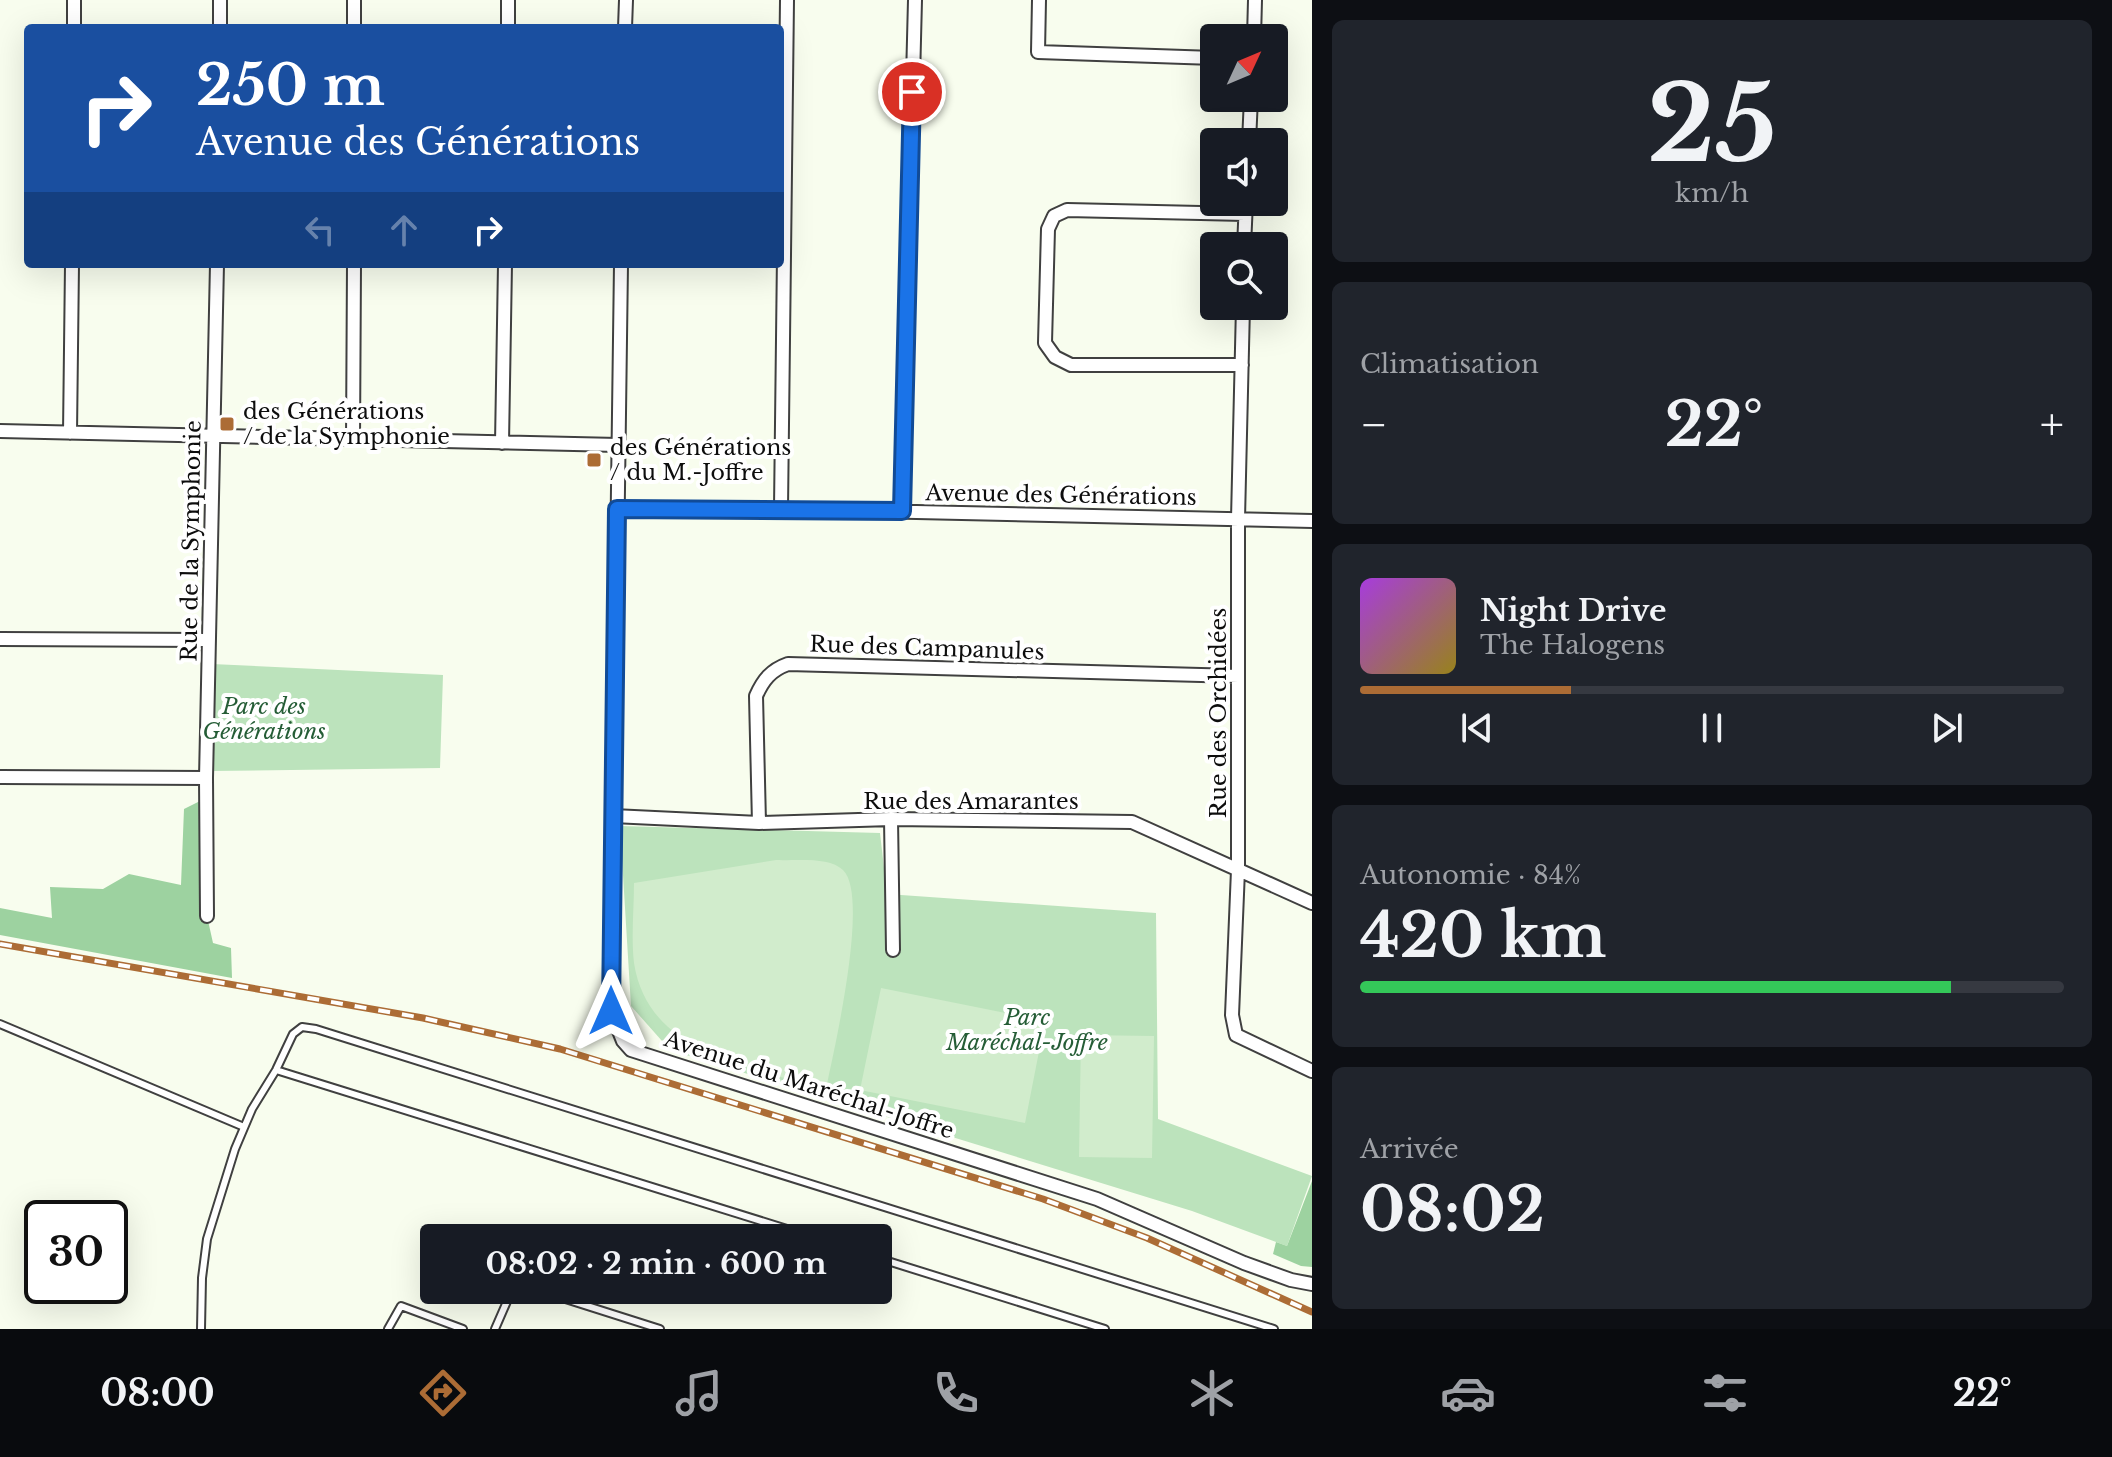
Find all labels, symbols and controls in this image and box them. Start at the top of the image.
north arrow [1200,24,1288,112]
map controls [1200,24,1288,320]
text: 250 m [196,51,385,120]
icon: right [64,56,168,160]
pin [878,58,946,126]
text: 25 [1647,60,1777,189]
icon: arrive [890,70,934,114]
text: Avenue des Générations [196,120,640,165]
button: sound [1200,128,1288,216]
text: km/h [1675,177,1749,209]
icon: left [298,208,342,252]
icon: ahead [382,208,426,252]
icon: right [466,208,510,252]
button: search [1200,232,1288,320]
text: Climatisation [1360,348,1539,380]
text: 22° [1665,388,1763,462]
text: − [1360,397,1388,452]
text: + [2040,397,2064,452]
place label: des Générations / de la Symphonie [243,398,450,450]
marker: des Générations / de la Symphonie [218,415,236,433]
street label: Rue de la Symphonie [175,420,207,662]
place label: des Générations / du M.-Joffre [610,434,791,486]
marker: des Générations / du M.-Joffre [585,451,603,469]
street label: Avenue des Générations [924,479,1197,511]
text: Night Drive [1480,592,1666,629]
street label: Rue des Orchidées [1205,608,1232,818]
text: The Halogens [1480,629,1665,661]
street label: Rue des Campanules [809,630,1045,666]
park label: Parc des Générations [202,693,326,745]
icon: previous [1455,706,1499,750]
icon: pause [1690,706,1734,750]
icon: next [1925,706,1969,750]
street label: Rue des Amarantes [863,788,1079,815]
text: Autonomie · 84% [1360,859,1581,891]
text: 420 km [1360,899,1606,973]
position arrow [569,969,653,1053]
park label: Parc Maréchal-Joffre [945,1004,1108,1056]
street label: Avenue du Maréchal-Joffre [660,1025,957,1145]
text: Arrivée [1360,1133,1459,1165]
text: 08:02 [1360,1173,1545,1247]
speed limit sign: 30 [24,1200,128,1304]
text: 08:02 · 2 min · 600 m [485,1245,827,1282]
icon: directions [415,1365,471,1421]
icon: music [671,1365,727,1421]
icon: phone [928,1365,984,1421]
icon: climate [1184,1365,1240,1421]
icon: car [1440,1365,1496,1421]
icon: filters [1697,1365,1753,1421]
text: 08:00 [100,1371,215,1416]
text: 22° [1953,1371,2012,1416]

